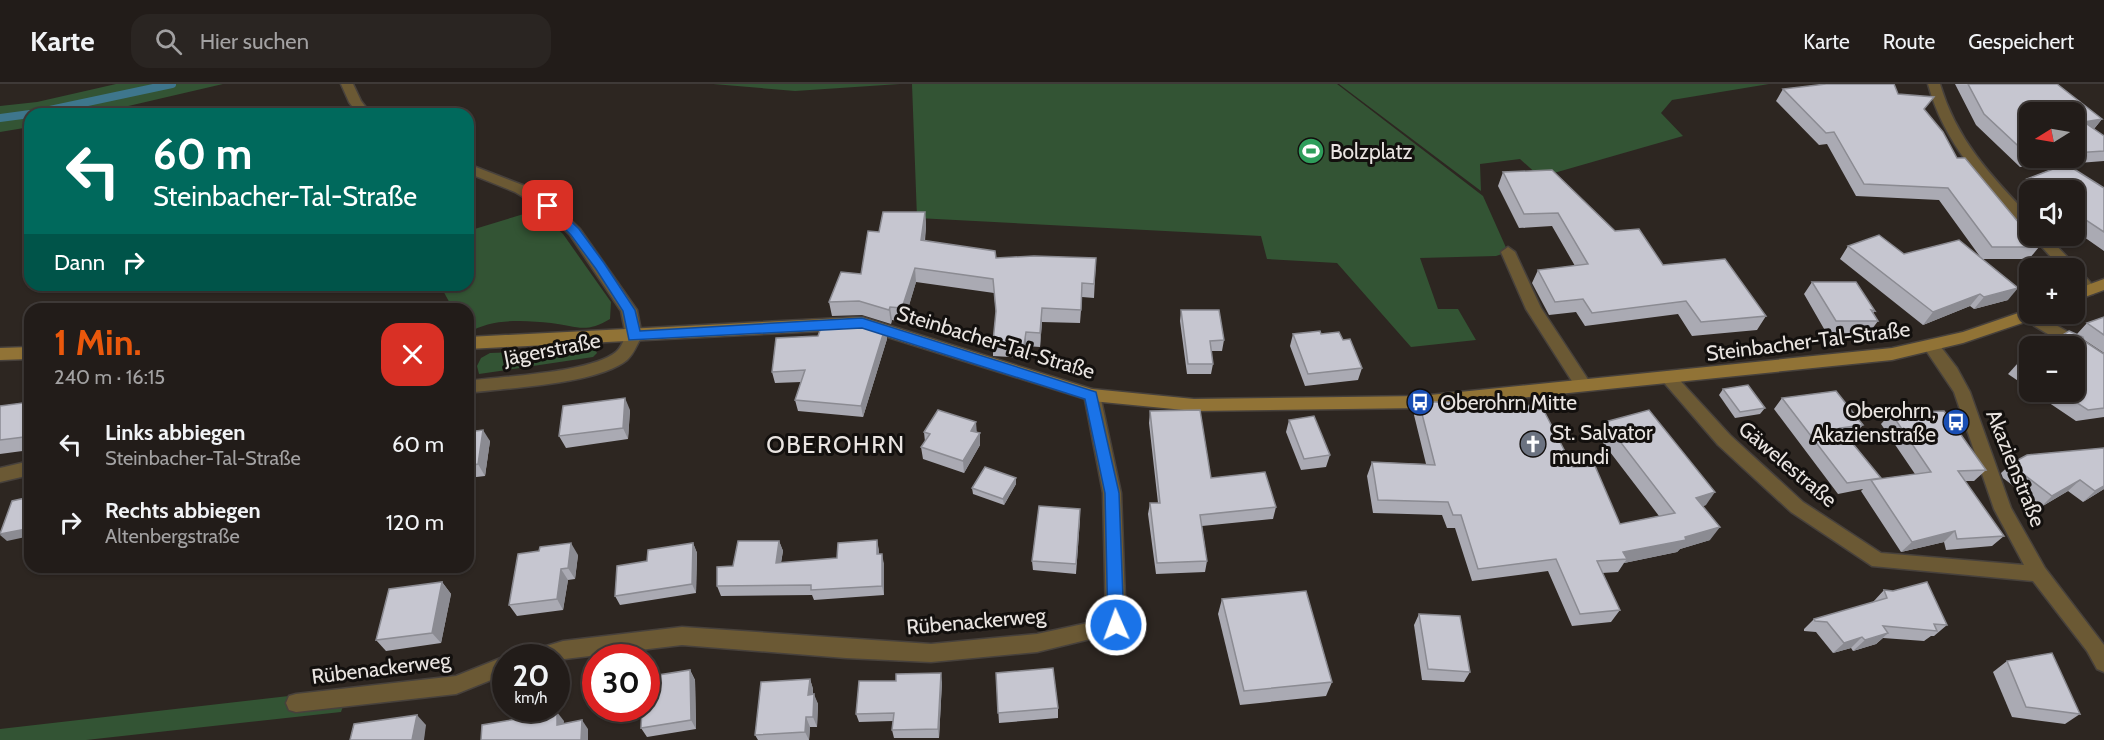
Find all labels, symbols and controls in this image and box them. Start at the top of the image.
search box [131,14,551,68]
text: Karte [30,24,95,58]
icon: search [152,25,185,58]
text: Hier suchen [200,28,309,55]
text: Karte [1803,29,1850,54]
text: Route [1883,29,1935,54]
text: Gespeichert [1968,29,2074,54]
north arrow [2019,102,2085,168]
map controls [2019,102,2085,402]
text: 60 m [153,128,252,180]
icon: left [54,132,132,210]
sports icon: Bolzplatz [1296,136,1326,166]
place label: Bolzplatz [1330,139,1413,164]
text: Steinbacher-Tal-Straße [153,180,417,213]
pin [522,180,573,231]
button: sound [2019,180,2085,246]
icon: arrive [531,189,564,222]
icon: right [117,246,150,279]
text: Dann [54,249,105,276]
button: + [2019,258,2085,324]
street label: Steinbacher-Tal-Straße [894,300,1098,384]
street label: Steinbacher-Tal-Straße [1705,316,1912,366]
text: 1 Min. [54,320,142,364]
button: close [381,323,444,386]
street label: Jägerstraße [500,327,603,371]
button: − [2019,336,2085,402]
text: 240 m · 16:15 [54,365,165,389]
bus stop icon: Oberohrn Mitte [1405,387,1435,417]
place label: Oberohrn Mitte [1440,390,1577,415]
place label: Oberohrn, Akazienstraße [1812,398,1936,447]
street label: Akazienstraße [1981,406,2051,531]
bus stop icon: Oberohrn, Akazienstraße [1941,407,1971,437]
street label: Gäwelestraße [1734,416,1842,512]
text: Links abbiegen [105,419,245,446]
place label: St. Salvator mundi [1552,420,1653,469]
icon: left [54,428,87,461]
church icon: St. Salvator mundi [1518,429,1548,459]
district label: OBEROHRN [766,430,906,459]
text: 60 m [392,431,444,458]
text: Steinbacher-Tal-Straße [105,446,301,470]
text: Rechts abbiegen [105,497,261,524]
icon: right [54,506,87,539]
text: 120 m [386,509,444,536]
text: Altenbergstraße [105,524,240,548]
position arrow [1084,593,1148,657]
street label: Rübenackerweg [905,602,1047,640]
speed limit sign: 30 [582,644,660,722]
street label: Rübenackerweg [310,647,452,689]
text: 20 [512,657,550,694]
text: km/h [515,689,547,707]

